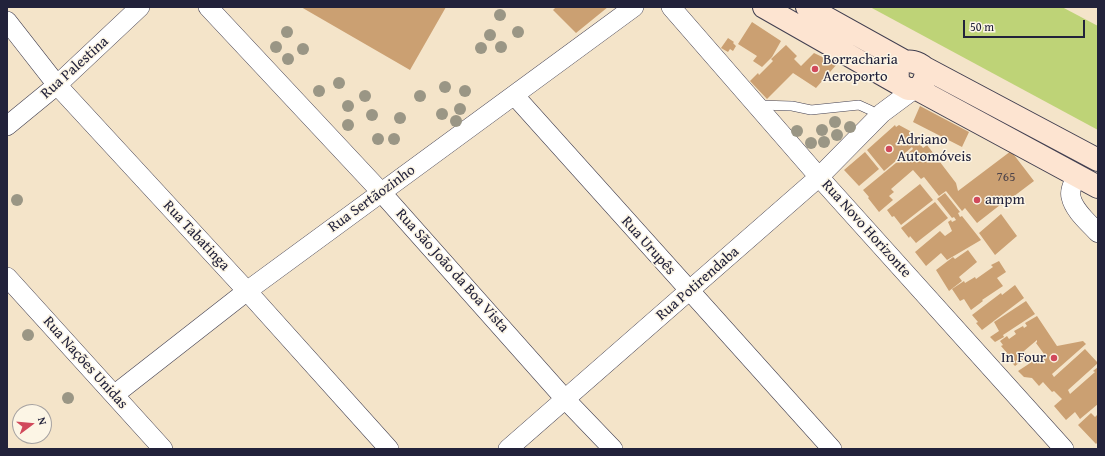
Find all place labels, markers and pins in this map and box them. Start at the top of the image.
place label: Borracharia Aeroporto [823,51,898,86]
marker: Borracharia Aeroporto [810,64,820,74]
place label: Adriano Automóveis [897,131,971,166]
marker: Adriano Automóveis [884,144,894,154]
place label: ampm [985,191,1025,209]
marker: ampm [972,195,982,205]
place label: In Four [1001,349,1046,367]
marker: In Four [1049,353,1059,363]

